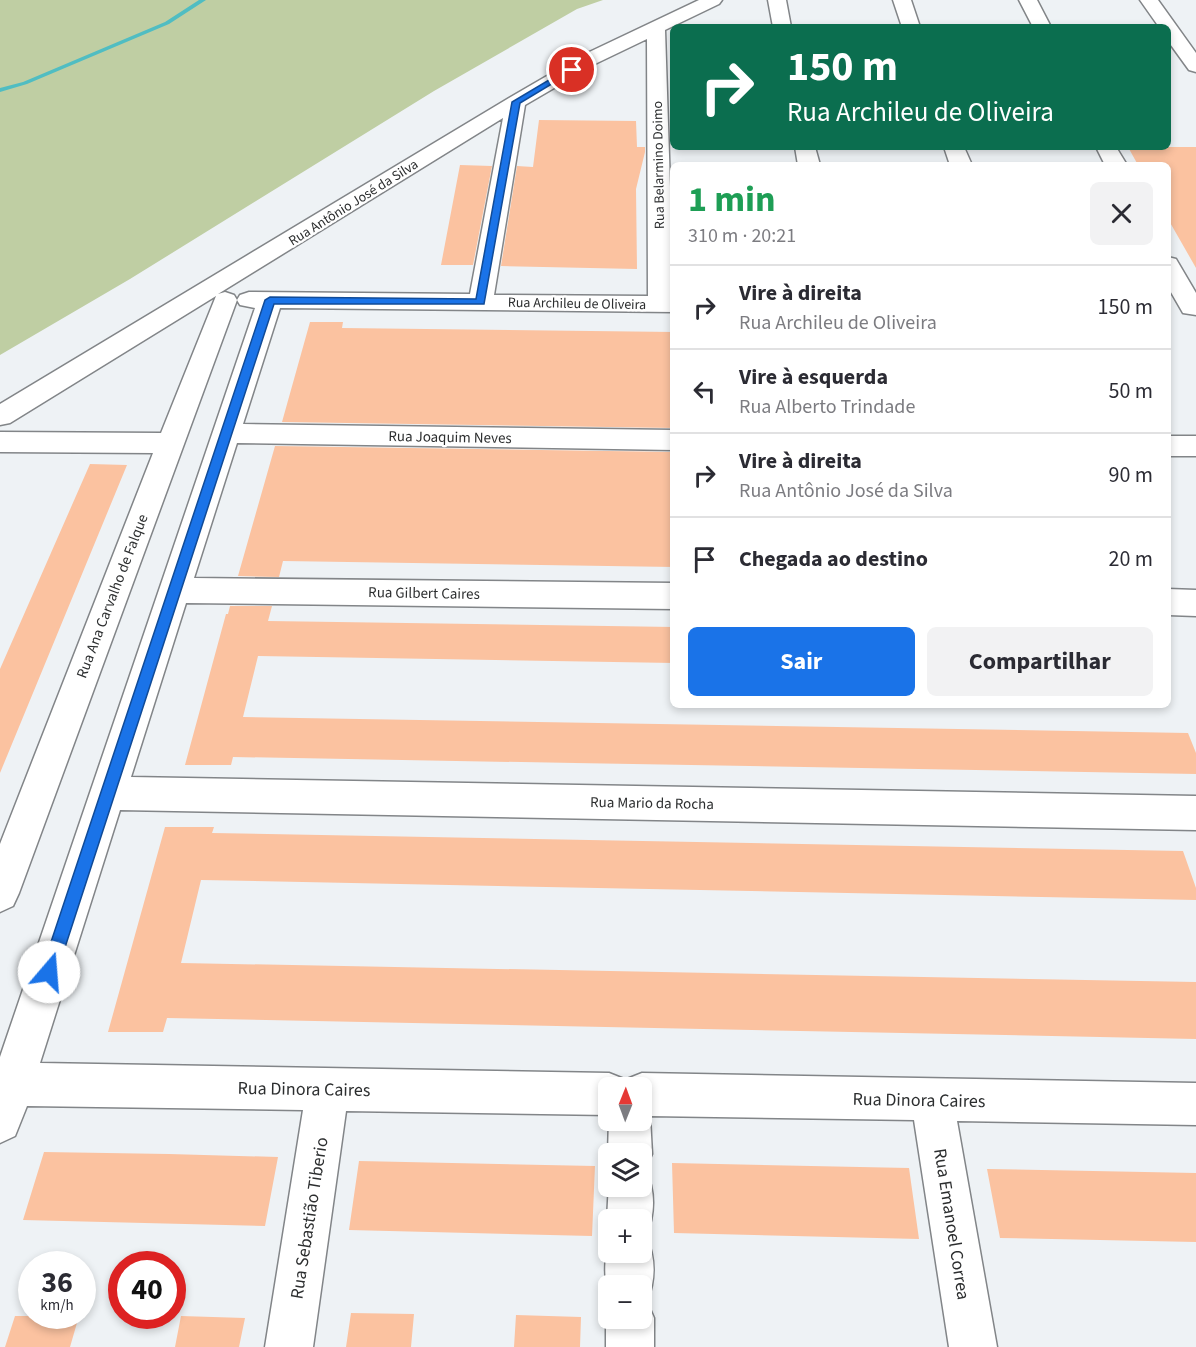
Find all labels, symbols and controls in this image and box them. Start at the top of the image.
text: 150 m [787,37,898,97]
pin [546,44,597,95]
icon: right [688,48,766,126]
icon: arrive [555,53,588,86]
text: Rua Archileu de Oliveira [787,93,1054,132]
street label: Rua Belarmino Doimo [648,101,670,229]
street label: Rua Antônio José da Silva [285,155,422,251]
text: 1 min [688,174,776,225]
button: close [1090,182,1153,245]
text: 310 m · 20:21 [688,222,796,250]
text: Vire à direita [739,277,862,309]
icon: right [688,291,721,324]
text: 150 m [1098,291,1153,323]
street label: Rua Archileu de Oliveira [508,293,646,315]
text: Rua Archileu de Oliveira [739,309,937,337]
text: Vire à esquerda [739,361,888,393]
icon: left [688,375,721,408]
text: 50 m [1108,375,1153,407]
text: Rua Alberto Trindade [739,393,915,421]
street label: Rua Joaquim Neves [388,426,512,449]
text: Vire à direita [739,445,862,477]
icon: right [688,459,721,492]
text: 90 m [1108,459,1153,491]
text: Rua Antônio José da Silva [739,477,953,505]
street label: Rua Ana Carvalho de Falque [71,511,153,681]
icon: arrive [688,543,721,576]
text: Chegada ao destino [739,543,928,575]
text: 20 m [1108,543,1153,575]
street label: Rua Gilbert Caires [368,582,480,605]
button: Sair [688,627,915,696]
button: Compartilhar [927,627,1153,696]
street label: Rua Mario da Rocha [590,792,714,815]
position arrow [17,940,81,1004]
street label: Rua Dinora Caires [237,1076,371,1103]
north arrow [598,1077,652,1131]
map controls [598,1077,652,1329]
street label: Rua Dinora Caires [852,1087,986,1114]
street label: Rua Sebastião Tiberio [284,1135,335,1301]
button: layers [598,1143,652,1197]
street label: Rua Emanoel Correa [927,1147,976,1302]
button: + [598,1209,652,1263]
speed limit sign: 40 [108,1251,186,1329]
text: 36 [41,1261,73,1304]
button: − [598,1275,652,1329]
text: km/h [40,1295,74,1316]

